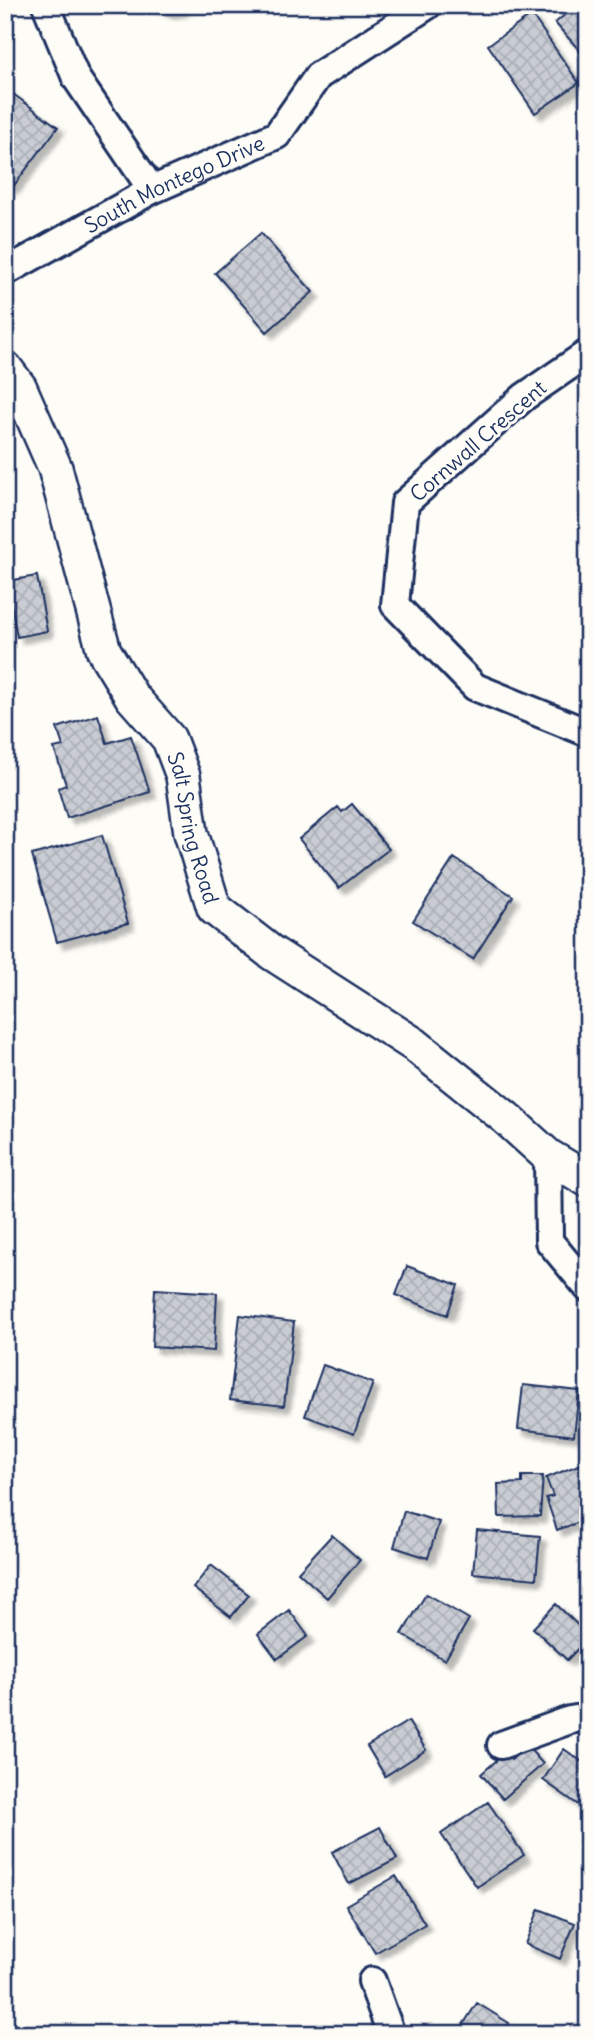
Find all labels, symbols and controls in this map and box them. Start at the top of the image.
street label: South Montego Drive [79,129,268,239]
street label: Cornwall Crescent [404,374,552,508]
street label: Salt Spring Road [162,748,225,907]

